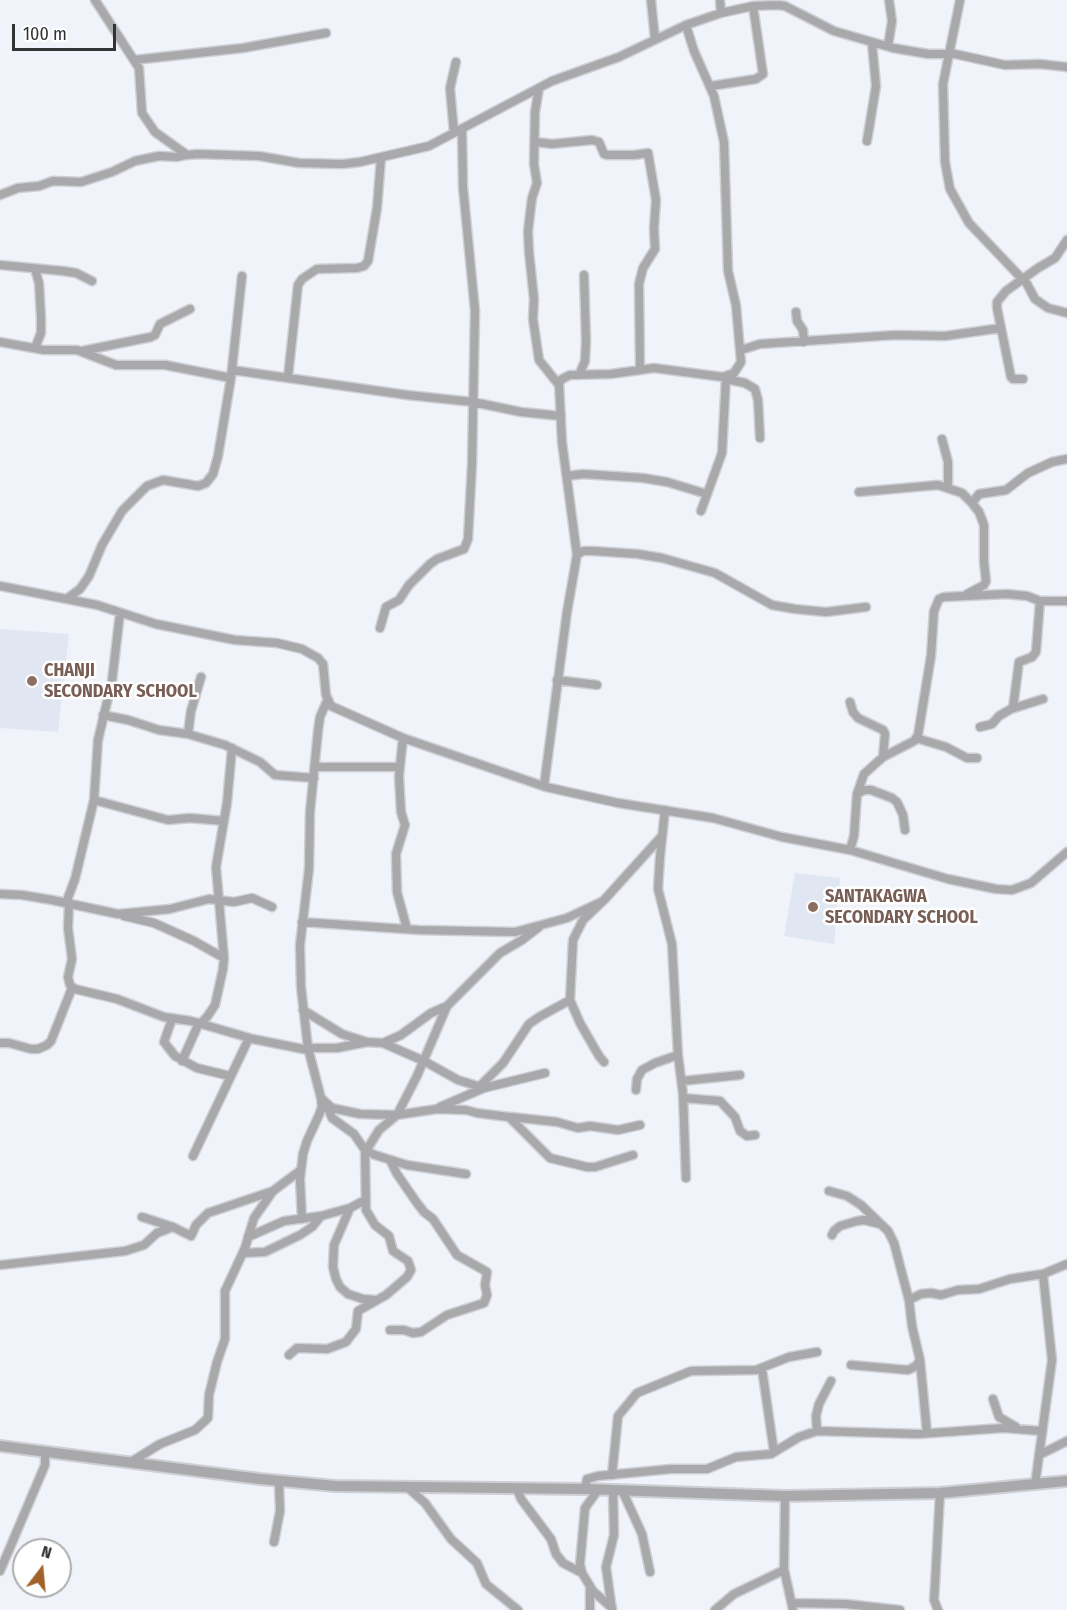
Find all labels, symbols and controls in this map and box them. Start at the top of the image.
scale bar [15,12,118,50]
text: 100 m [23,23,67,45]
place label: CHANJI SECONDARY SCHOOL [44,660,197,702]
marker: CHANJI SECONDARY SCHOOL [25,674,39,688]
place label: SANTAKAGWA SECONDARY SCHOOL [825,886,978,928]
marker: SANTAKAGWA SECONDARY SCHOOL [806,900,820,914]
north arrow [12,1538,72,1598]
text: N [39,1542,54,1563]

